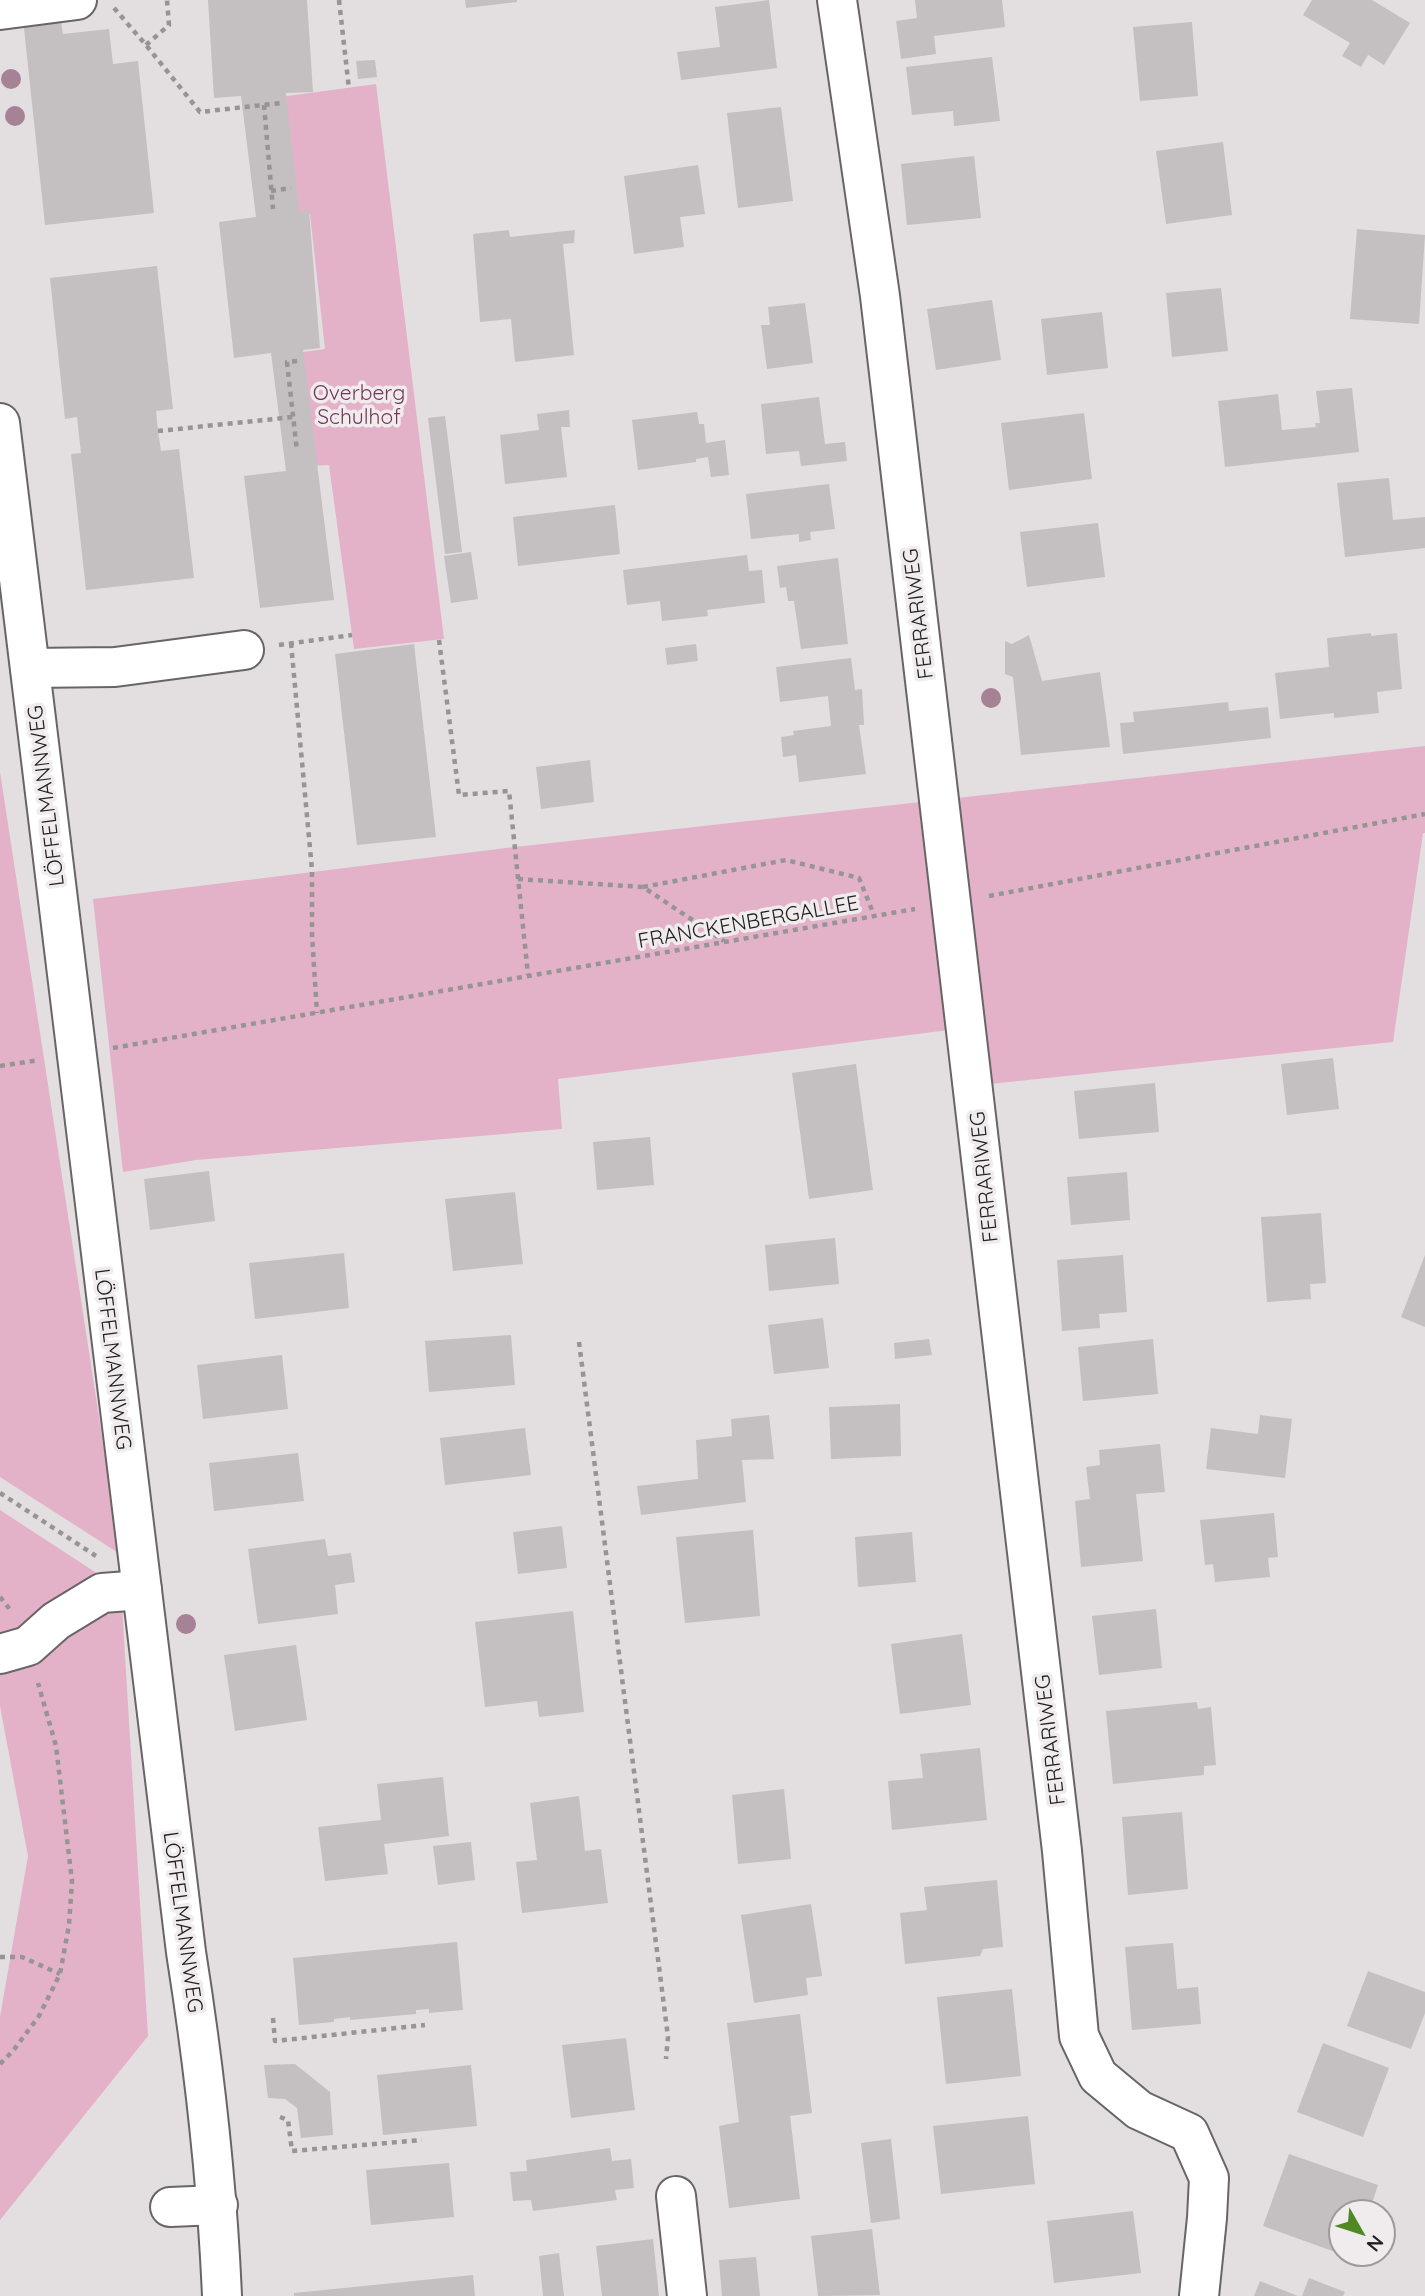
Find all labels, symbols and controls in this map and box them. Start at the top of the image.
park label: Overberg Schulhof [313,379,405,429]
street label: FERRARIWEG [896,547,938,681]
street label: LÖFFELMANNWEG [21,704,69,888]
street label: FRANCKENBERGALLEE [636,889,860,953]
street label: FERRARIWEG [963,1110,1003,1244]
street label: LÖFFELMANNWEG [90,1267,138,1451]
street label: FERRARIWEG [1028,1673,1070,1807]
street label: LÖFFELMANNWEG [158,1830,210,2014]
north arrow [1327,2198,1397,2268]
text: N [1361,2231,1389,2257]

